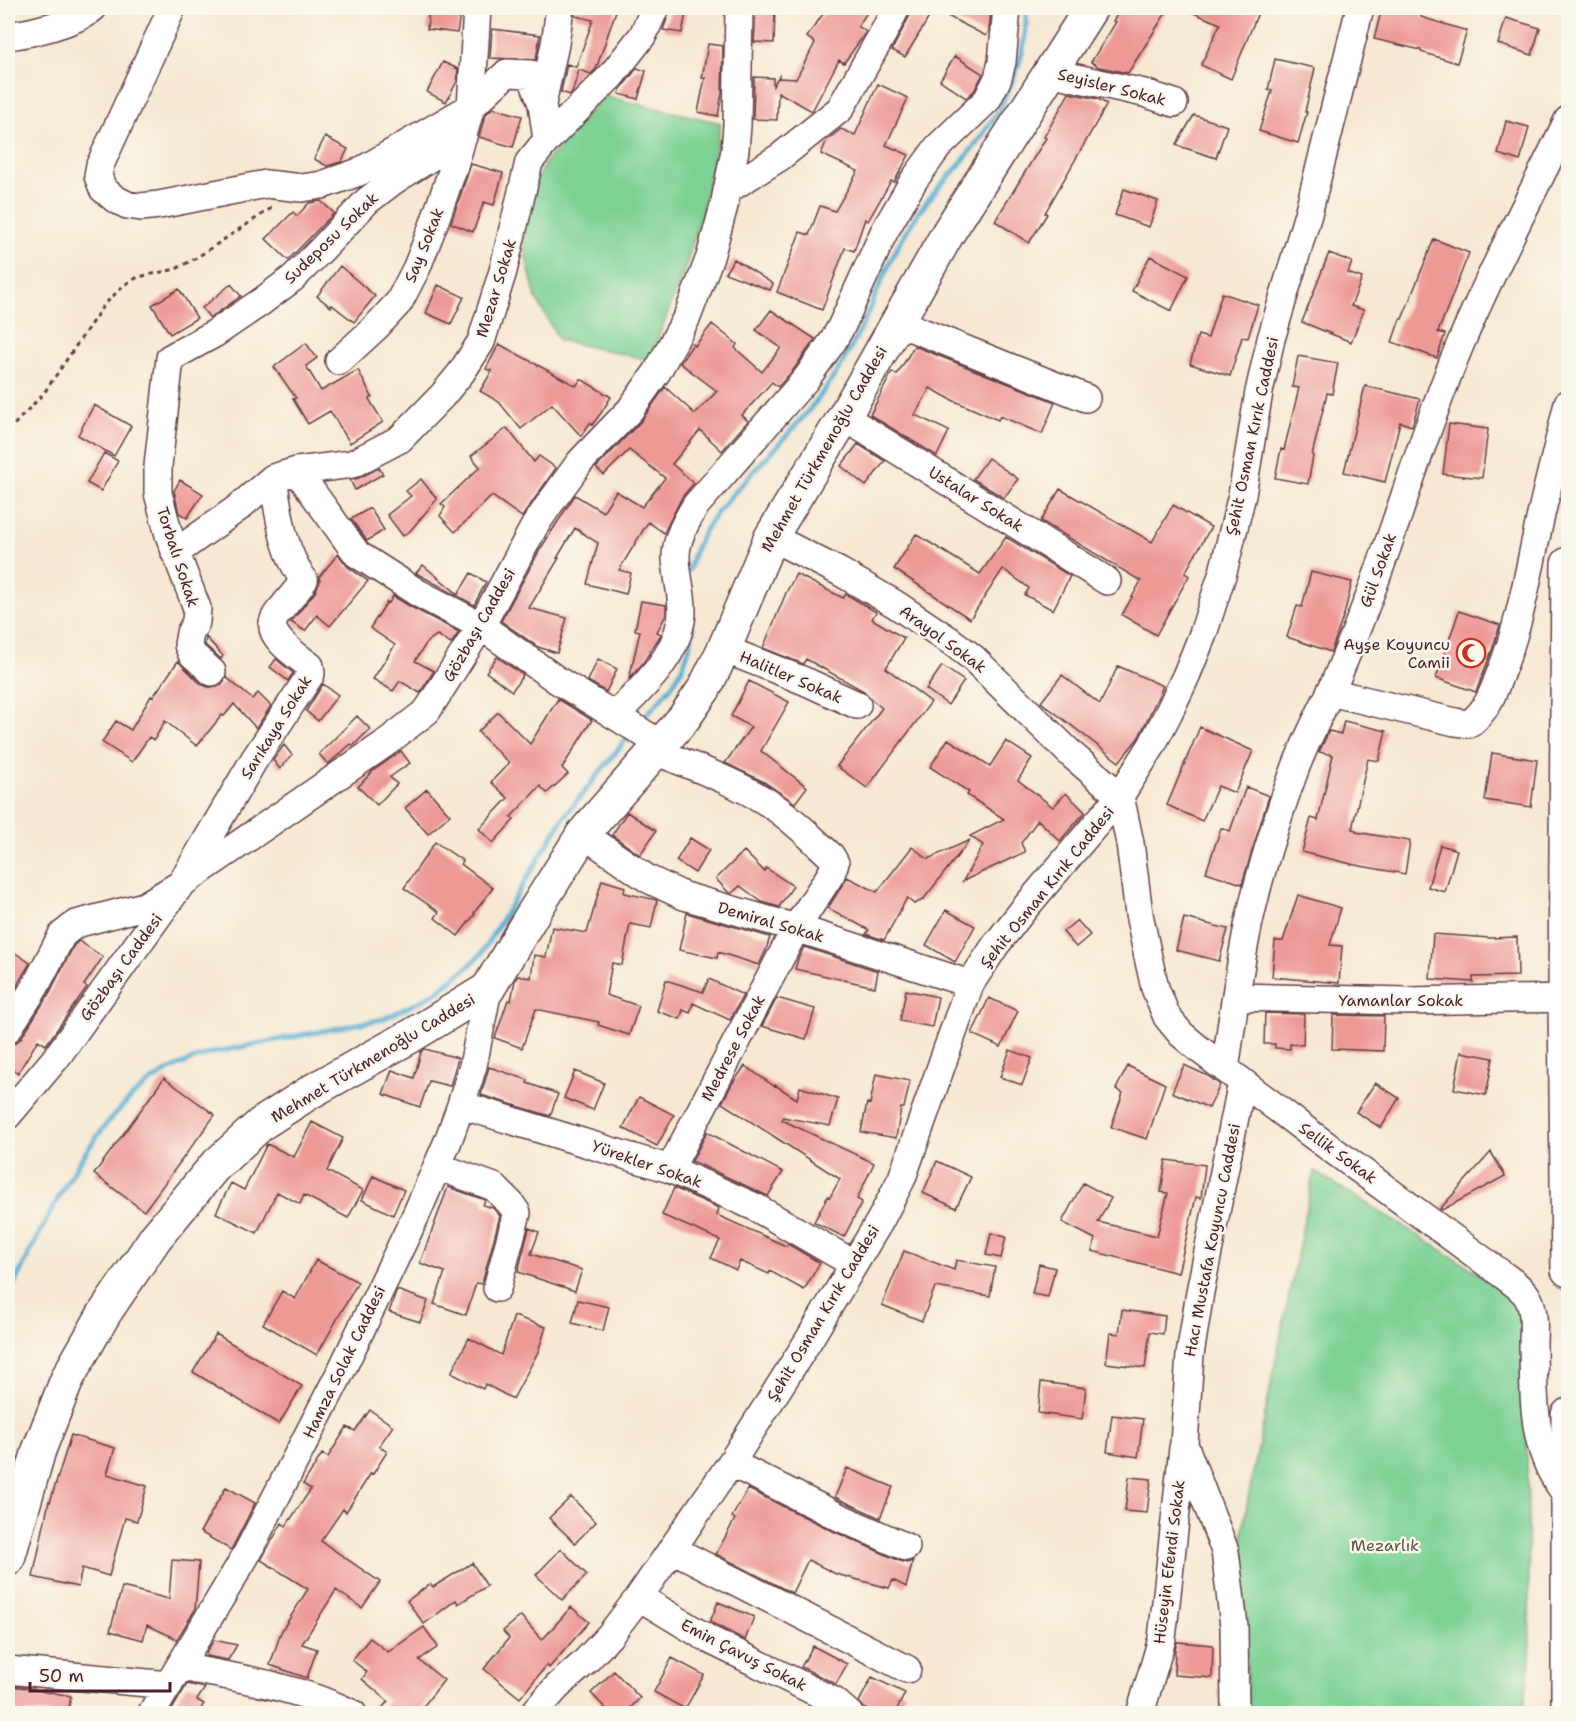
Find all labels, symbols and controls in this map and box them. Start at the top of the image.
street label: Seyisler Sokak [1056,63,1168,111]
street label: Sudeposu Sokak [279,188,383,288]
street label: Say Sokak [399,204,449,286]
street label: Mezar Sokak [471,236,521,340]
street label: Şehit Osman Kırık Caddesi [1221,335,1283,537]
street label: Mehmet Türkmenoğlu Caddesi [756,342,892,556]
street label: Ustalar Sokak [925,461,1027,537]
street label: Torbalı Sokak [152,504,204,610]
street label: Gül Sokak [1355,530,1401,610]
street label: Gözbaşı Caddesi [438,564,520,686]
street label: Arayol Sokak [895,600,991,678]
place label: Ayşe Koyuncu Camii [1343,634,1450,673]
mosque icon: Ayşe Koyuncu Camii [1455,637,1487,669]
street label: Halitler Sokak [736,646,846,708]
street label: Sarıkaya Sokak [236,671,316,783]
street label: Şehit Osman Kırık Caddesi [975,802,1119,972]
street label: Demiral Sokak [715,897,827,947]
street label: Gözbaşı Caddesi [75,909,167,1025]
street label: Mehmet Türkmenoğlu Caddesi [267,989,479,1127]
street label: Yamanlar Sokak [1339,990,1463,1011]
street label: Medrese Sokak [696,991,770,1105]
street label: Sellik Sokak [1295,1117,1381,1189]
street label: Hacı Mustafa Koyuncu Caddesi [1179,1121,1245,1359]
street label: Yürekler Sokak [589,1135,705,1193]
street label: Şehit Osman Kırık Caddesi [762,1221,884,1405]
street label: Hamza Solak Caddesi [298,1282,390,1442]
street label: Hüseyin Efendi Sokak [1148,1479,1190,1645]
park label: Mezarlık [1351,1535,1419,1556]
street label: Emin Çavuş Sokak [677,1614,811,1696]
scale bar [30,1655,170,1693]
text: 50 m [39,1664,84,1688]

